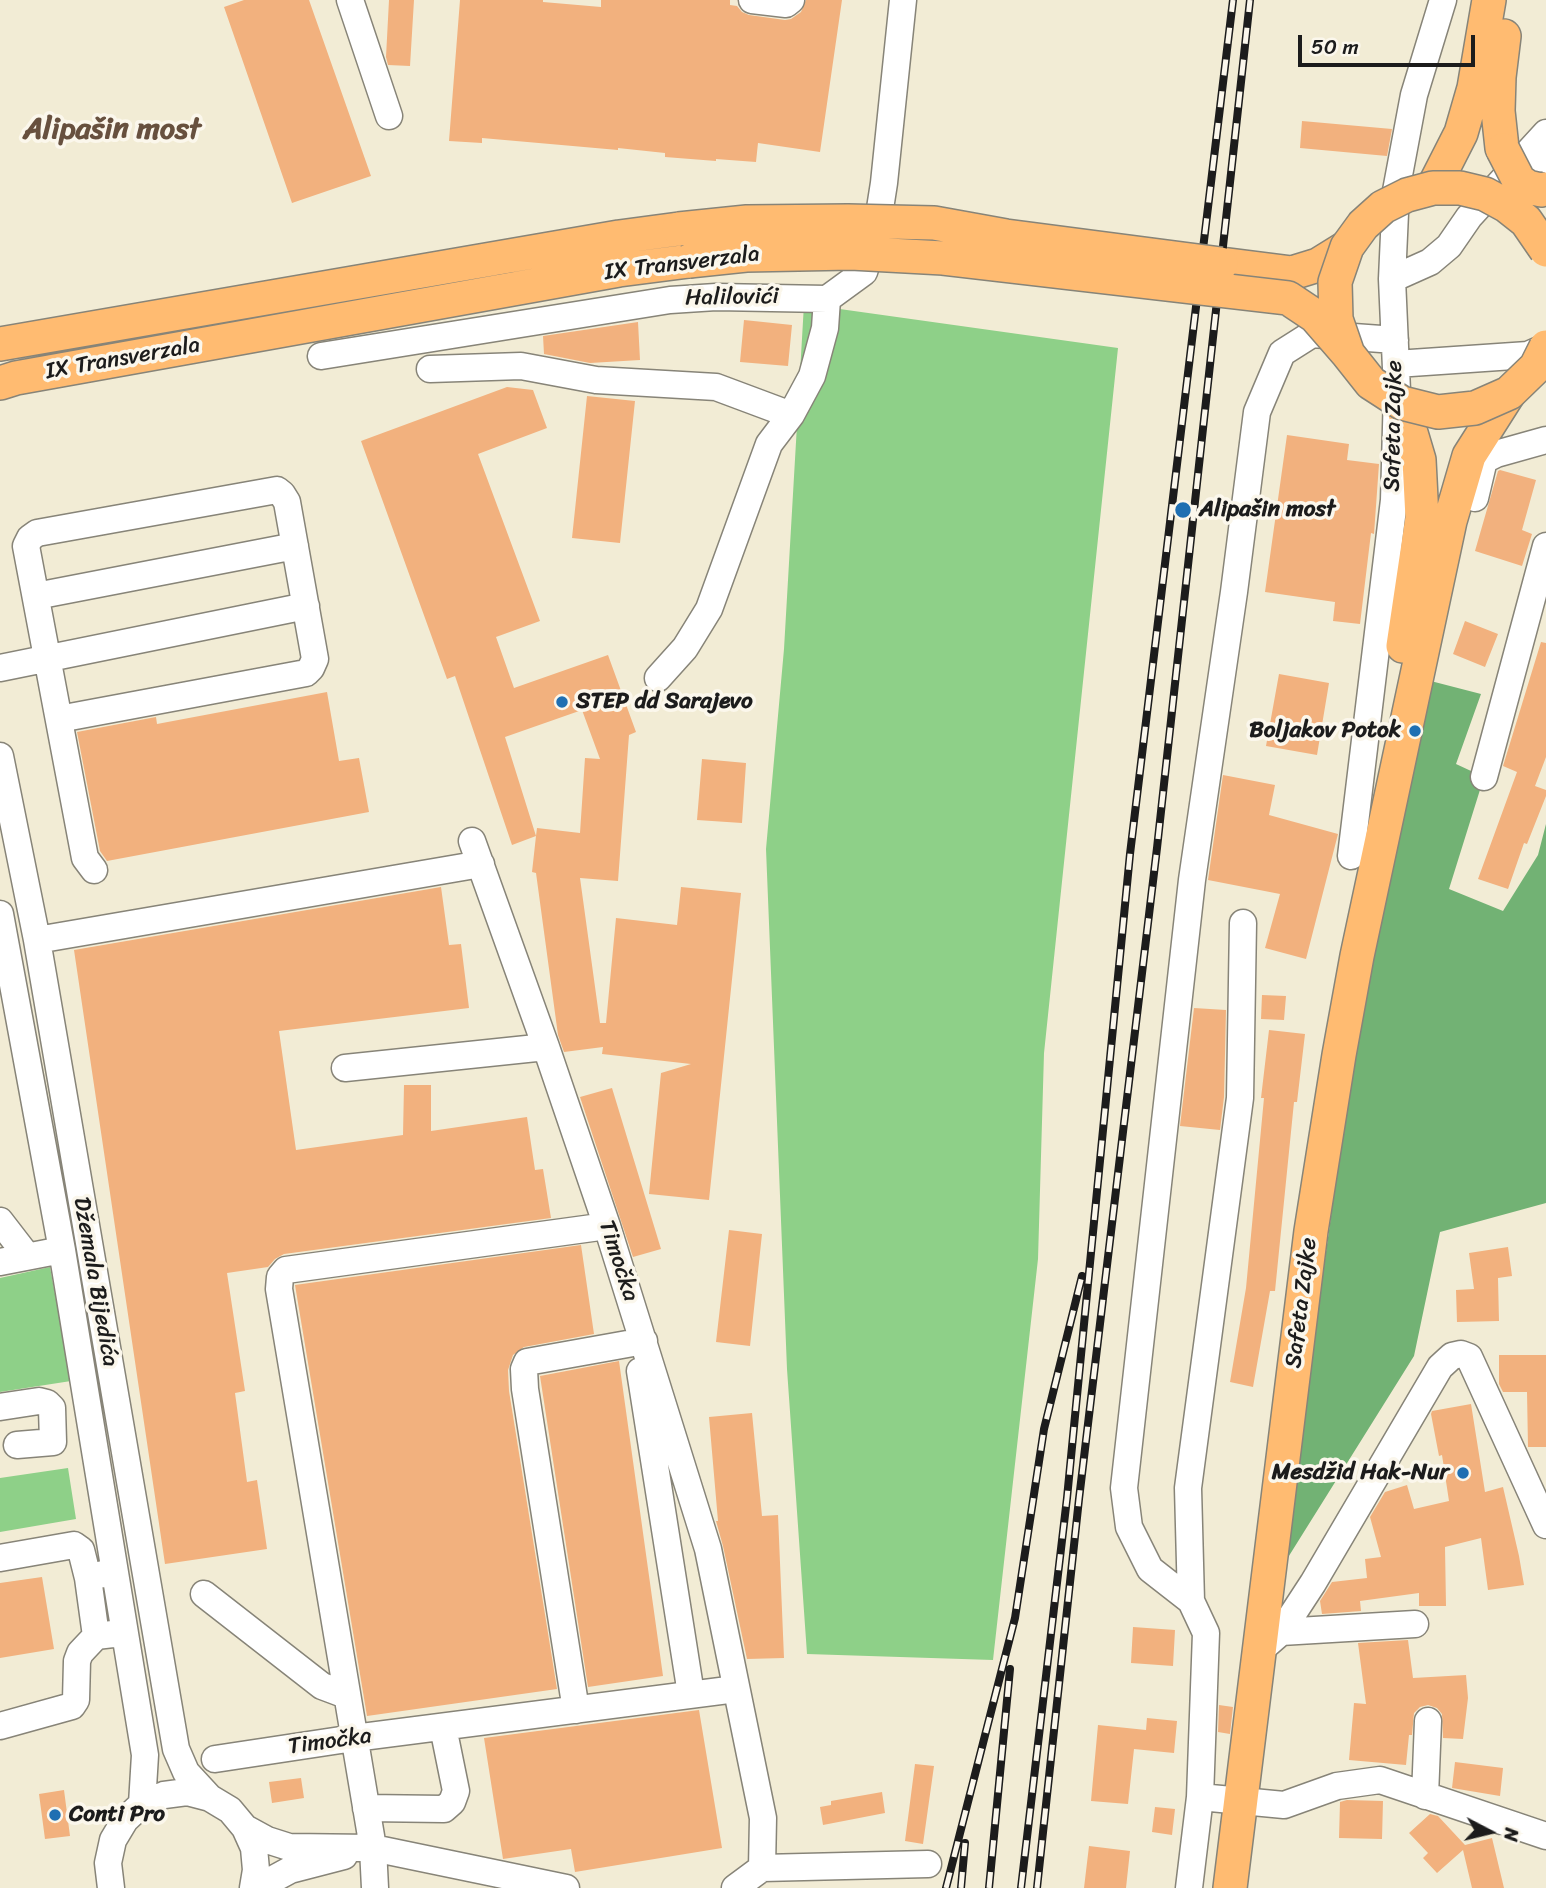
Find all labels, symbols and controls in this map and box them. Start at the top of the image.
scale bar [1301,21,1478,65]
text: 50 m [1311,28,1359,66]
district label: Alipašin most [23,112,201,148]
street label: IX Transverzala [603,241,761,287]
street label: Halilovići [685,283,779,313]
street label: IX Transverzala [44,332,202,386]
street label: Safeta Zajke [1379,360,1409,492]
place label: Alipašin most [1199,496,1335,524]
marker: Alipašin most [1173,500,1193,520]
place label: STEP dd Sarajevo [576,688,753,716]
marker: STEP dd Sarajevo [554,694,570,710]
place label: Boljakov Potok [1249,717,1401,745]
marker: Boljakov Potok [1407,723,1423,739]
street label: Džemala Bijedića [67,1195,123,1369]
street label: Timočka [592,1217,644,1305]
street label: Safeta Zajke [1280,1236,1324,1370]
place label: Mesdžid Hak-Nur [1272,1459,1449,1487]
marker: Mesdžid Hak-Nur [1455,1465,1471,1481]
street label: Timočka [287,1723,373,1761]
north arrow [1455,1797,1525,1867]
place label: Conti Pro [69,1801,165,1829]
marker: Conti Pro [47,1807,63,1823]
text: N [1494,1826,1529,1843]

